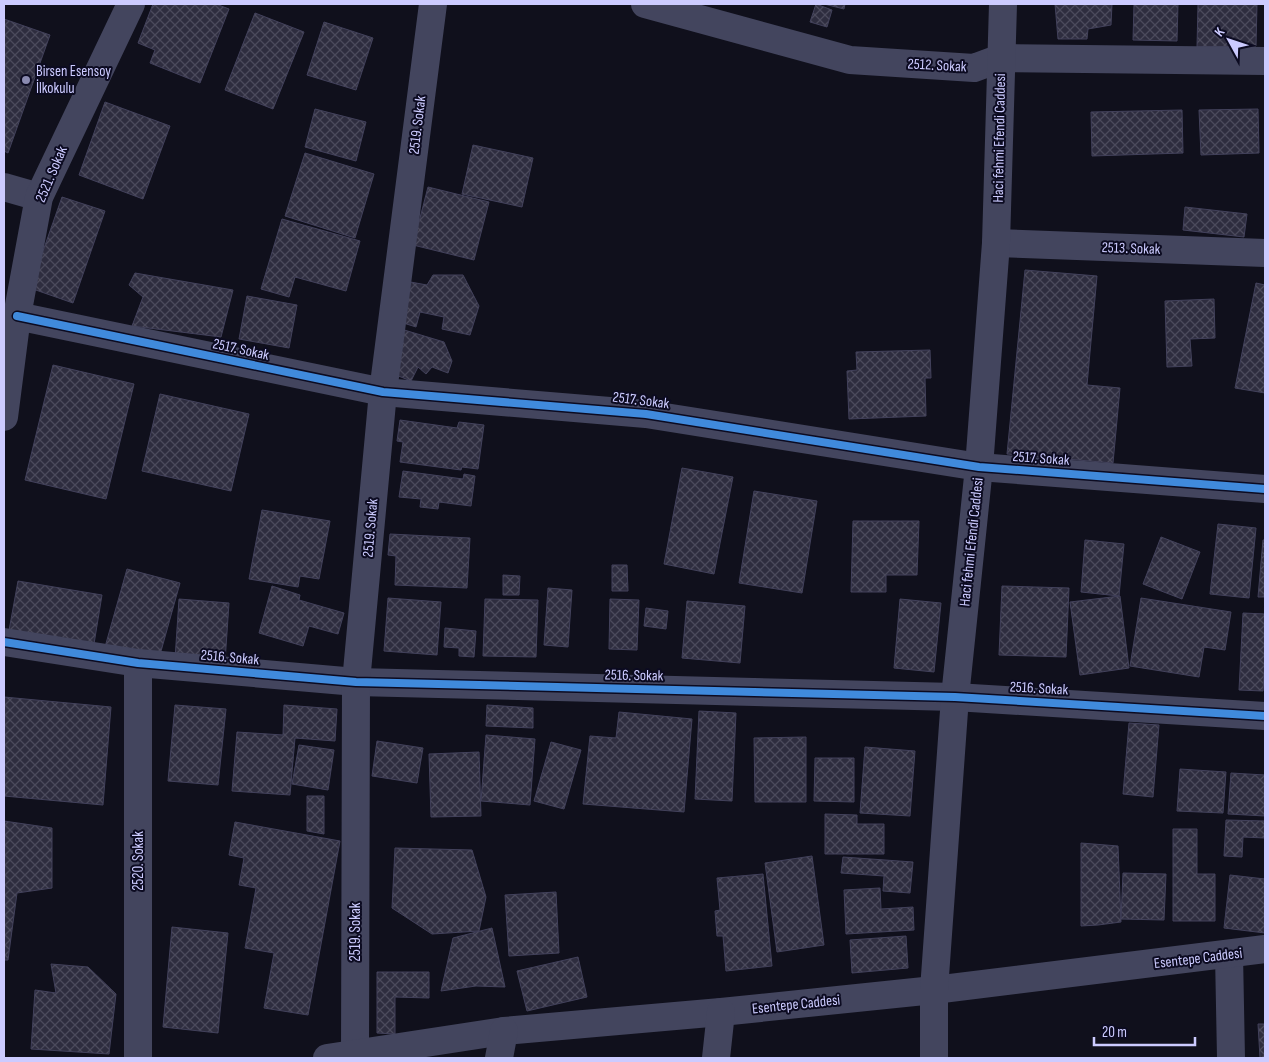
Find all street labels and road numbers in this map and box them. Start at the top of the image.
street label: 2512. Sokak [907,54,967,77]
street label: Haci fehmi Efendi Caddesi [989,73,1010,203]
street label: 2519. Sokak [404,94,431,155]
street label: 2521. Sokak [31,143,72,205]
street label: 2513. Sokak [1101,238,1161,259]
street label: 2517. Sokak [211,334,271,365]
street label: 2517. Sokak [611,388,671,413]
street label: 2517. Sokak [1012,447,1070,470]
street label: Haci fehmi Efendi Caddesi [955,477,988,607]
street label: 2519. Sokak [358,498,383,558]
street label: 2516. Sokak [200,645,260,670]
street label: 2516. Sokak [604,665,664,686]
street label: 2516. Sokak [1009,677,1069,700]
street label: 2520. Sokak [129,831,148,891]
street label: 2519. Sokak [346,902,365,961]
street label: Esentepe Caddesi [1153,944,1243,973]
street label: Esentepe Caddesi [751,990,841,1019]

